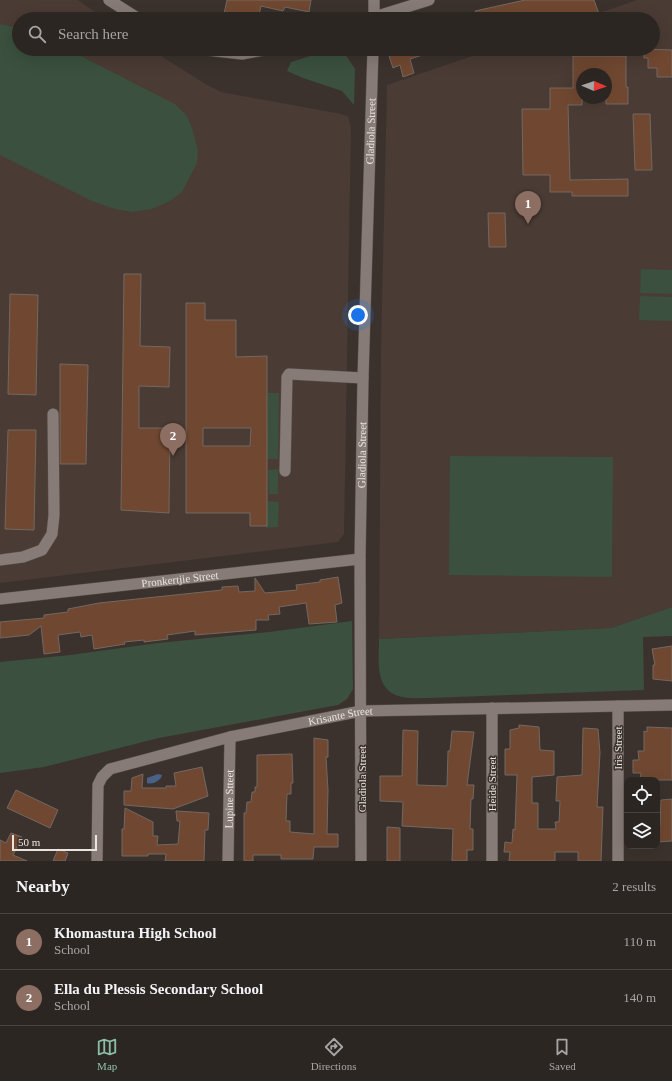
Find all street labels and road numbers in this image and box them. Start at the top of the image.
street label: Gladiola Street [363,98,378,164]
street label: Gladiola Street [355,422,368,488]
street label: Pronkertjie Street [141,569,219,589]
street label: Krisante Street [307,705,373,727]
street label: Iris Street [612,726,624,770]
street label: Gladiola Street [356,746,368,812]
street label: Heide Street [486,757,498,811]
street label: Lupine Stteet [223,769,235,829]

